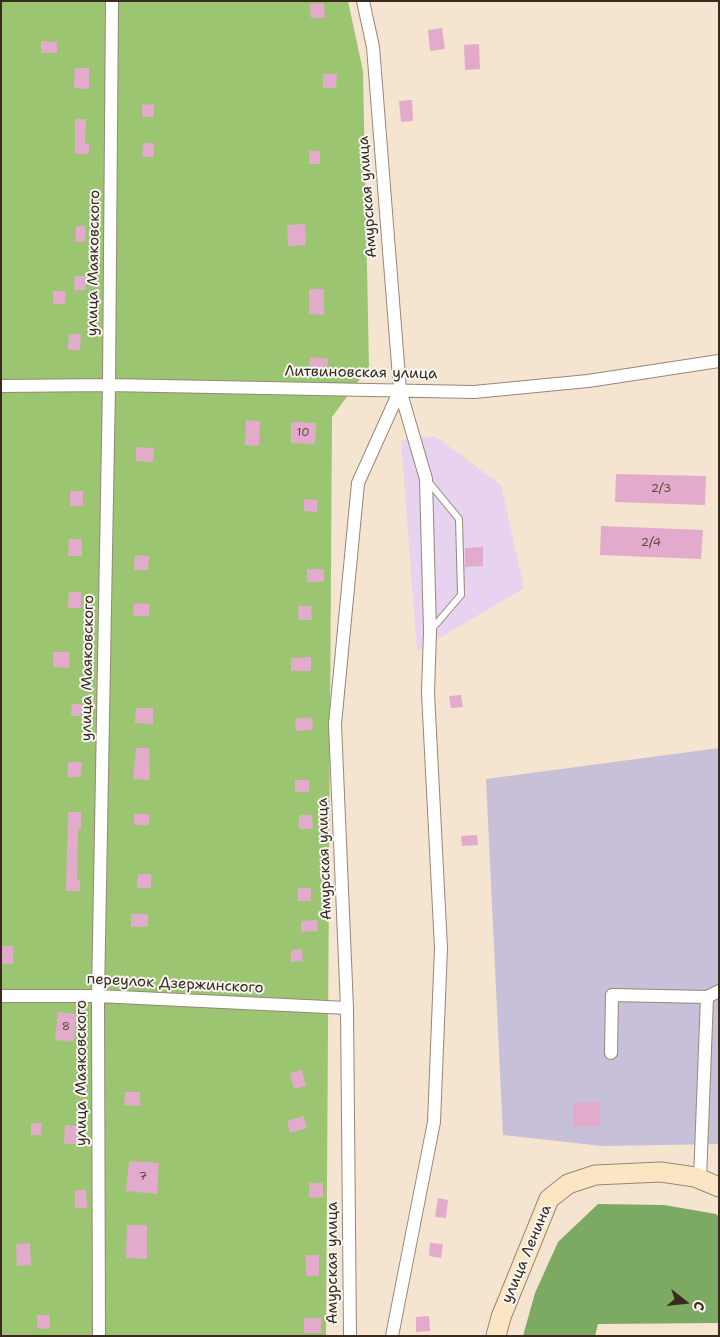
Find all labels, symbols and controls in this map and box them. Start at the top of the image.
street label: Амурская улица [355,135,381,259]
street label: улица Маяковского [84,190,104,336]
street label: Литвиновская улица [284,363,438,383]
house number: 10 [296,426,310,440]
house number: 2/3 [651,482,671,496]
house number: 2/4 [641,536,661,550]
street label: улица Маяковского [78,595,98,741]
street label: Амурская улица [314,797,336,921]
street label: переулок Дзержинского [86,970,264,998]
street label: улица Маяковского [73,1000,91,1146]
house number: 8 [62,1020,70,1034]
house number: 7 [139,1170,147,1184]
street label: Амурская улица [324,1202,342,1324]
street label: улица Ленина [498,1202,556,1306]
north arrow [660,1277,710,1327]
text: С [690,1300,709,1313]

